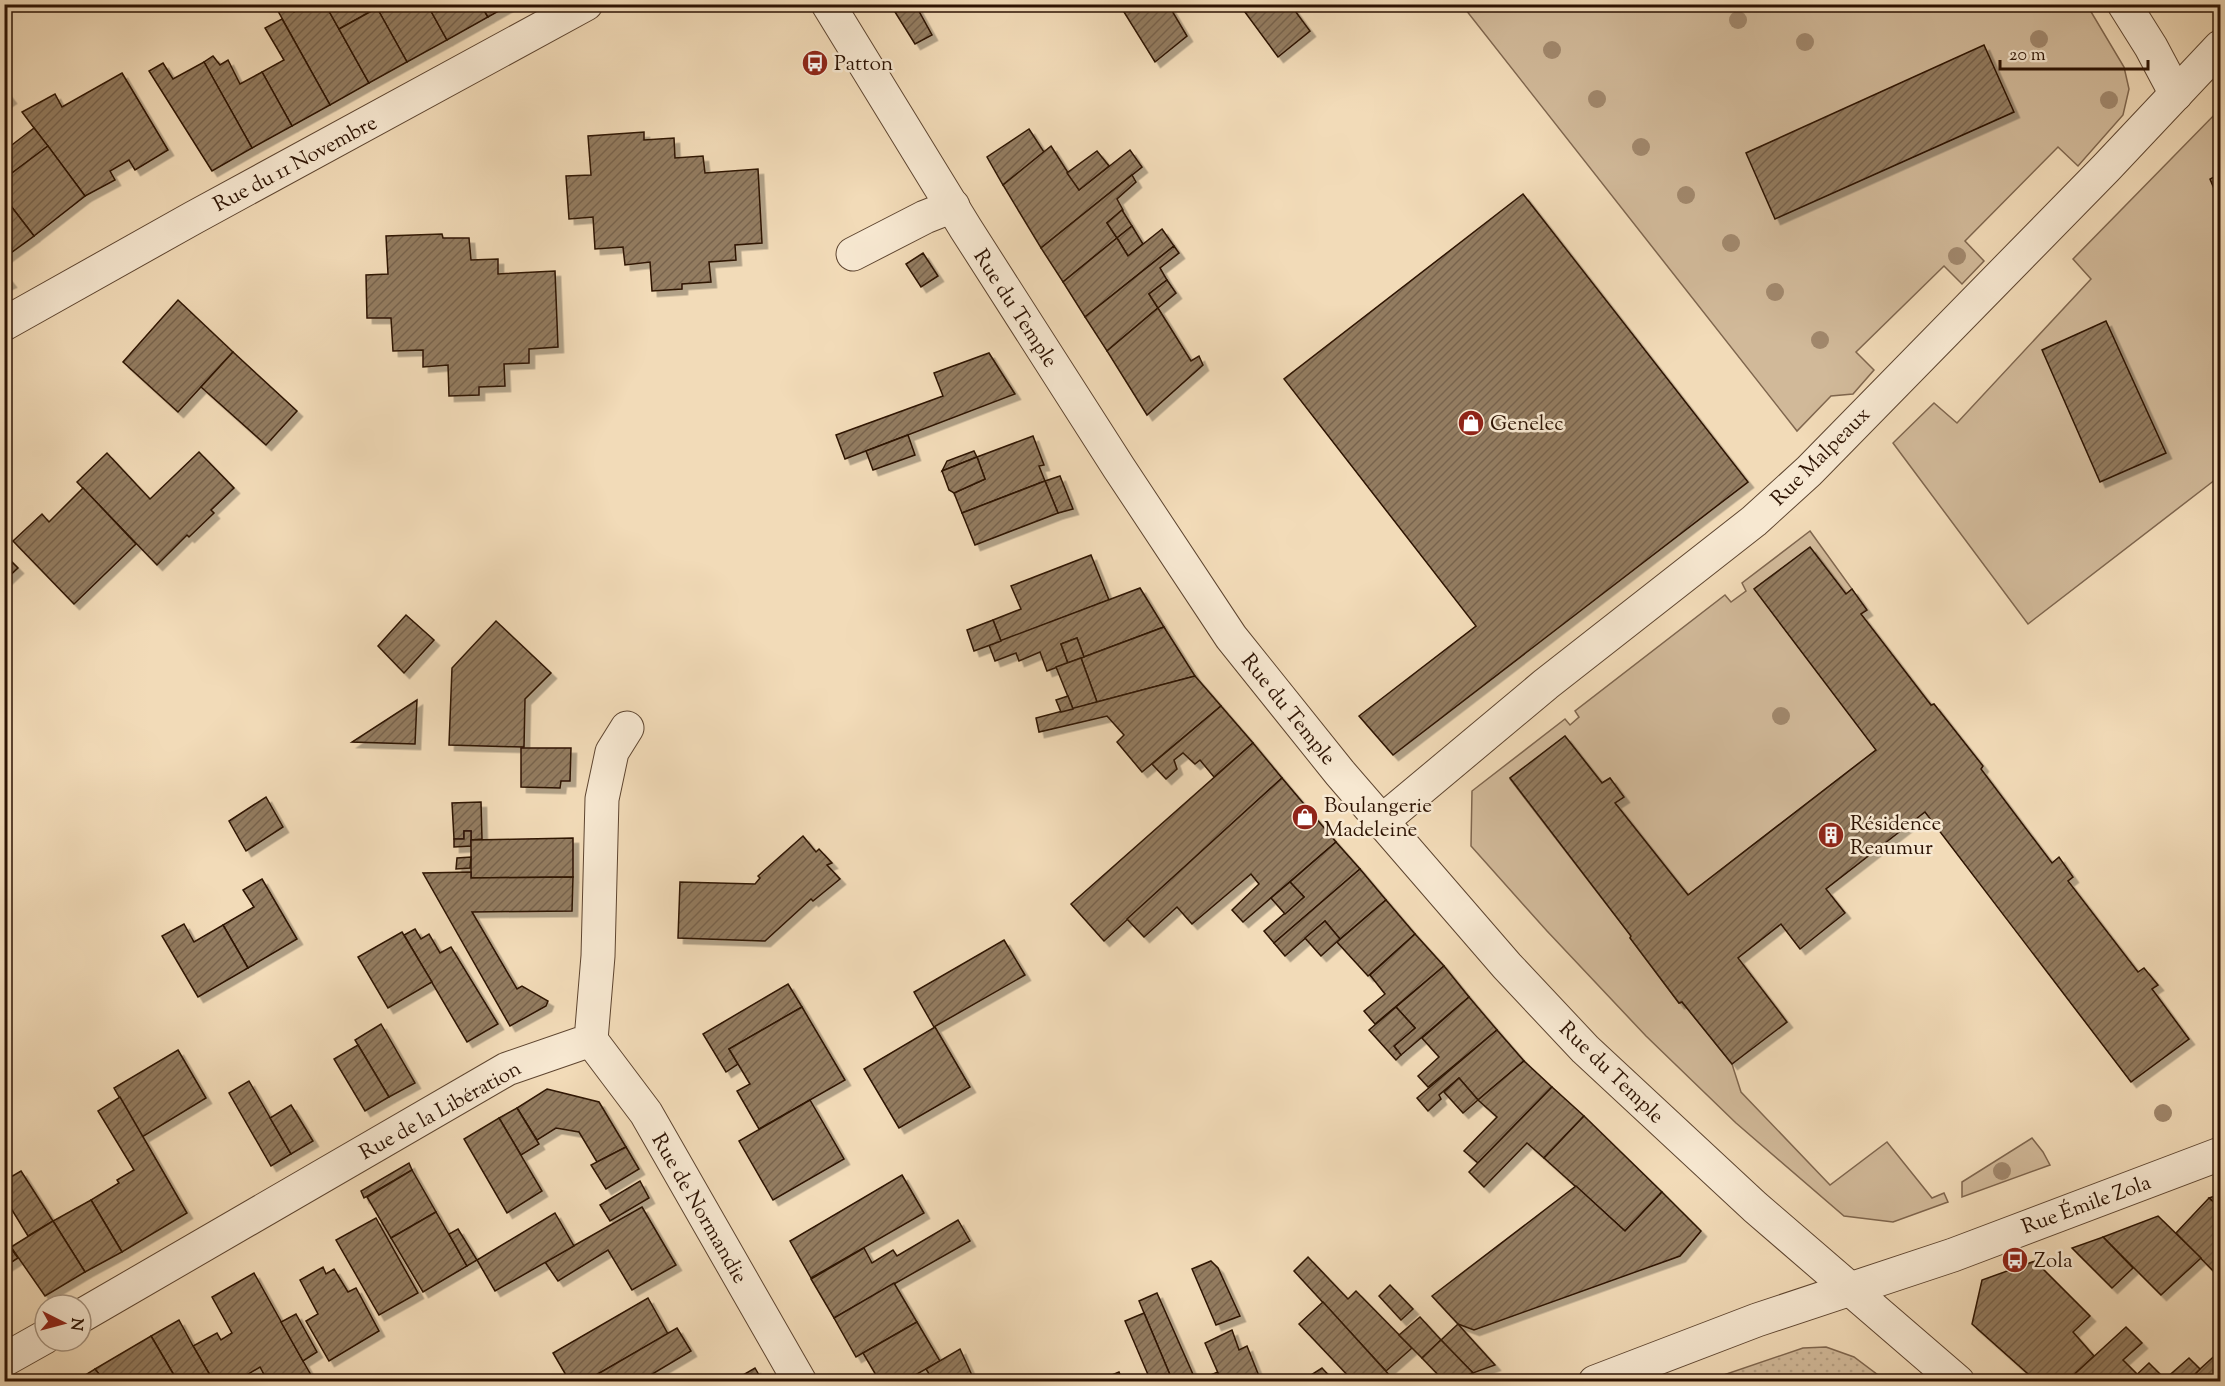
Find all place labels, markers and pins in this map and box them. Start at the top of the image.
bus stop icon: Patton [800,48,830,78]
place label: Patton [834,50,893,80]
shop icon: Genelec [1456,408,1486,438]
place label: Genelec [1490,410,1564,440]
place label: Boulangerie Madeleine [1324,792,1432,846]
shop icon: Boulangerie Madeleine [1290,802,1320,832]
place label: Résidence Reaumur [1850,810,1941,864]
building icon: Résidence Reaumur [1816,820,1846,850]
bus stop icon: Zola [2000,1245,2030,1275]
place label: Zola [2034,1247,2073,1277]

